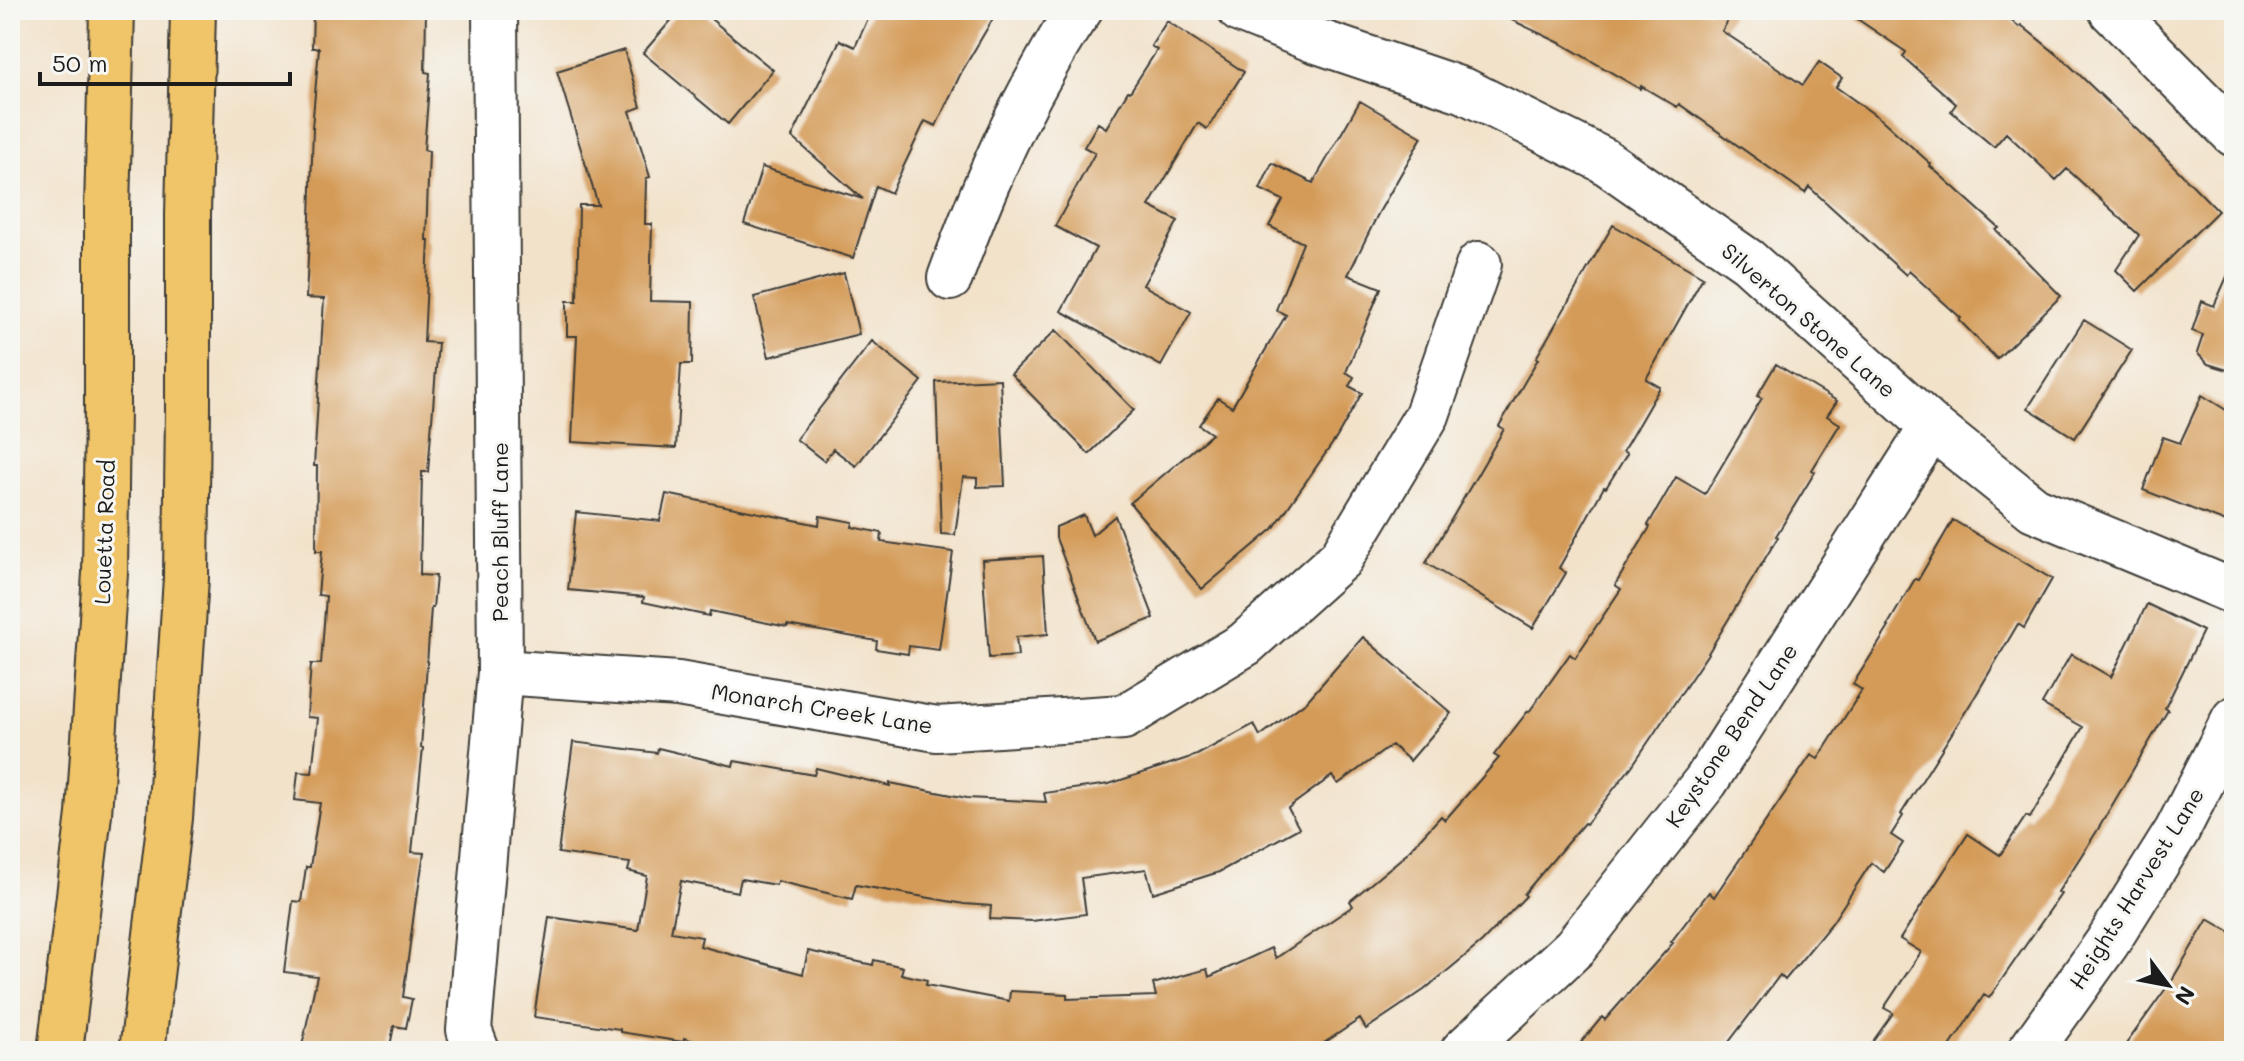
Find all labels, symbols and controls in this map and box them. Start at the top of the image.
scale bar [40,36,290,86]
text: 50 m [52,47,108,78]
street label: Silverton Stone Lane [1716,236,1902,404]
street label: Peach Bluff Lane [485,442,514,622]
street label: Louetta Road [87,459,121,605]
street label: Keystone Bend Lane [1659,637,1803,833]
street label: Monarch Creek Lane [709,676,935,740]
street label: Heights Harvest Lane [2062,782,2210,994]
north arrow [2128,945,2208,1025]
text: N [2169,981,2202,1011]

